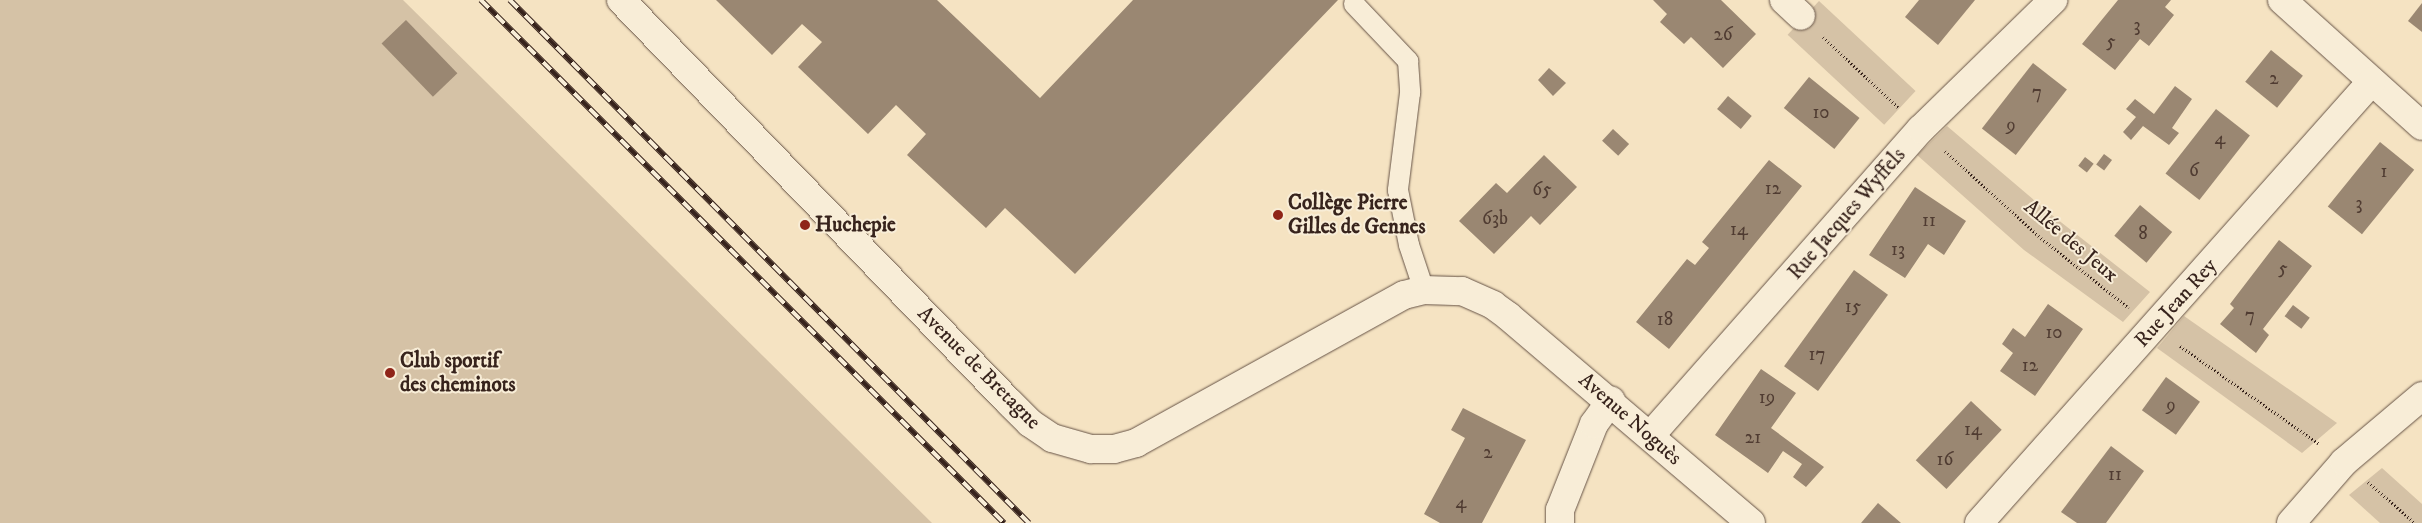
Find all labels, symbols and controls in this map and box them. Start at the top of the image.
house number: 3 [2133,15,2141,37]
house number: 26 [1713,24,1733,46]
house number: 5 [2106,31,2116,53]
house number: 2 [2269,68,2279,90]
house number: 7 [2032,82,2042,104]
house number: 10 [1812,102,1830,124]
house number: 9 [2006,115,2016,137]
house number: 4 [2215,128,2225,150]
street label: Rue Jacques Wyffels [1783,143,1911,285]
house number: 6 [2189,160,2199,182]
house number: 1 [2381,161,2387,183]
house number: 12 [1765,178,1781,200]
house number: 65 [1532,179,1552,201]
place label: Collège Pierre Gilles de Gennes [1288,190,1425,240]
house number: 3 [2355,193,2363,215]
street label: Allée des Jeux [2019,194,2123,288]
house number: 63b [1482,208,1508,230]
marker: Collège Pierre Gilles de Gennes [1272,209,1284,221]
house number: 11 [1922,210,1936,232]
place label: Huchepie [815,212,896,238]
marker: Huchepie [799,219,811,231]
house number: 14 [1730,219,1748,241]
house number: 8 [2138,223,2148,245]
house number: 13 [1891,239,1905,261]
street label: Rue Jean Rey [2130,253,2222,353]
house number: 5 [2278,258,2288,280]
house number: 15 [1845,296,1861,318]
street label: Avenue de Bretagne [912,301,1046,435]
house number: 7 [2245,305,2255,327]
house number: 18 [1657,309,1673,331]
house number: 10 [2045,322,2063,344]
house number: 17 [1809,344,1825,366]
place label: Club sportif des cheminots [400,348,515,398]
house number: 12 [2022,355,2038,377]
marker: Club sportif des cheminots [384,367,396,379]
street label: Avenue Noguès [1573,367,1687,471]
house number: 19 [1759,387,1775,409]
house number: 9 [2166,395,2176,417]
house number: 14 [1964,419,1982,441]
house number: 21 [1745,427,1761,449]
house number: 2 [1483,442,1493,464]
house number: 16 [1937,449,1953,471]
house number: 11 [2108,464,2122,486]
house number: 4 [1456,492,1466,514]

